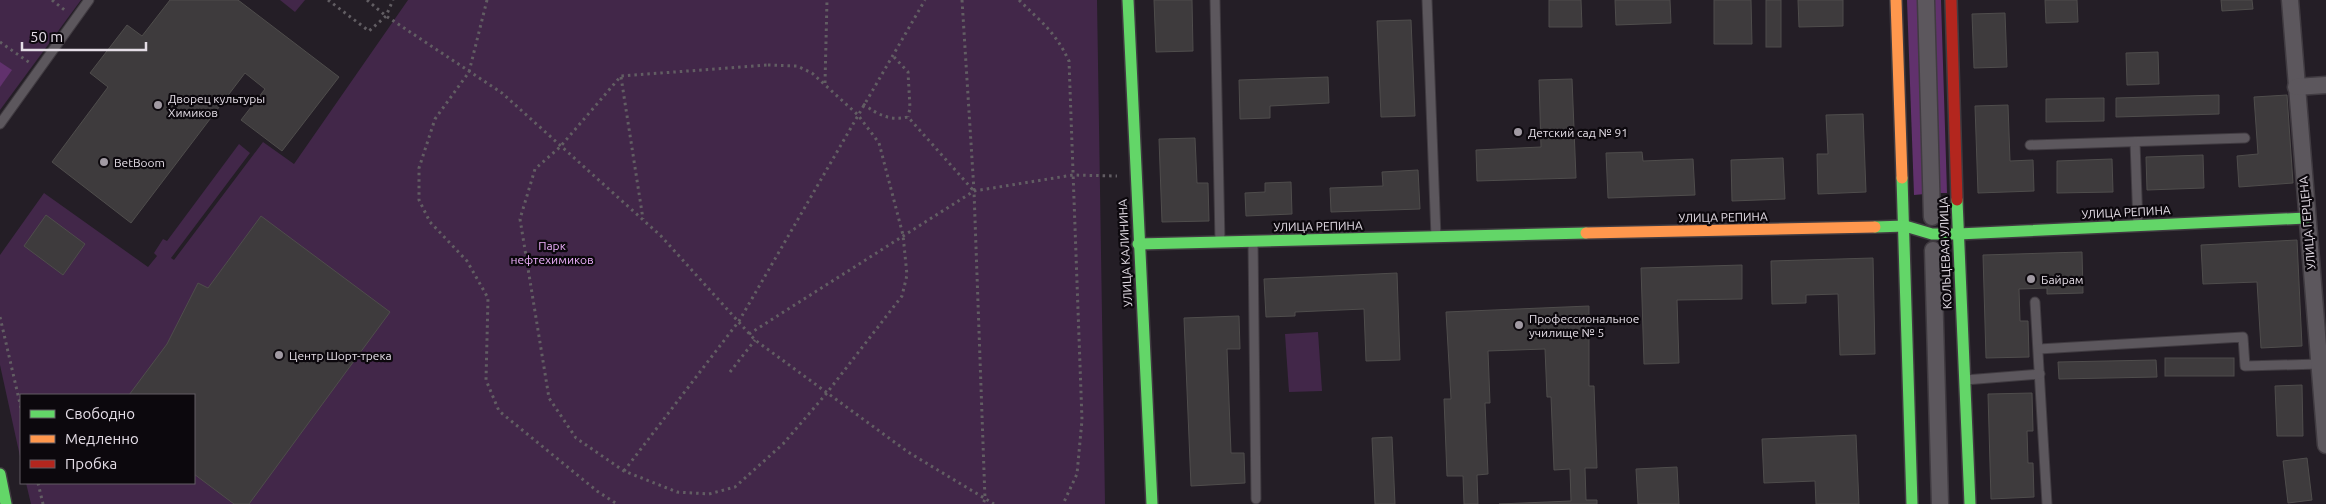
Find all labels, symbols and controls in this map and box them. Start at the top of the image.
scale bar [22,20,146,52]
text: 50 m [30,28,63,45]
place label: Дворец культуры Химиков [168,92,265,119]
marker: Дворец культуры Химиков [152,99,164,111]
marker: Детский сад № 91 [1512,126,1524,138]
place label: Детский сад № 91 [1528,126,1628,139]
marker: BetBoom [98,156,110,168]
place label: BetBoom [114,156,165,169]
street label: УЛИЦА ГЕРЦЕНА [2296,176,2318,270]
street label: КОЛЬЦЕВАЯ УЛИЦА [1937,196,1953,309]
street label: УЛИЦА КАЛИНИНА [1116,199,1134,307]
street label: УЛИЦА РЕПИНА [2081,203,2171,221]
street label: УЛИЦА РЕПИНА [1678,210,1768,224]
street label: УЛИЦА РЕПИНА [1273,219,1363,233]
park label: Парк нефтехимиков [510,239,594,266]
marker: Байрам [2025,273,2037,285]
place label: Байрам [2041,273,2084,286]
place label: Профессиональное училище № 5 [1529,312,1639,339]
marker: Профессиональное училище № 5 [1513,319,1525,331]
marker: Центр Шорт-трека [273,349,285,361]
place label: Центр Шорт-трека [289,349,392,362]
legend [20,394,195,484]
text: Свободно [65,405,135,422]
text: Медленно [65,430,139,447]
text: Пробка [65,455,117,472]

